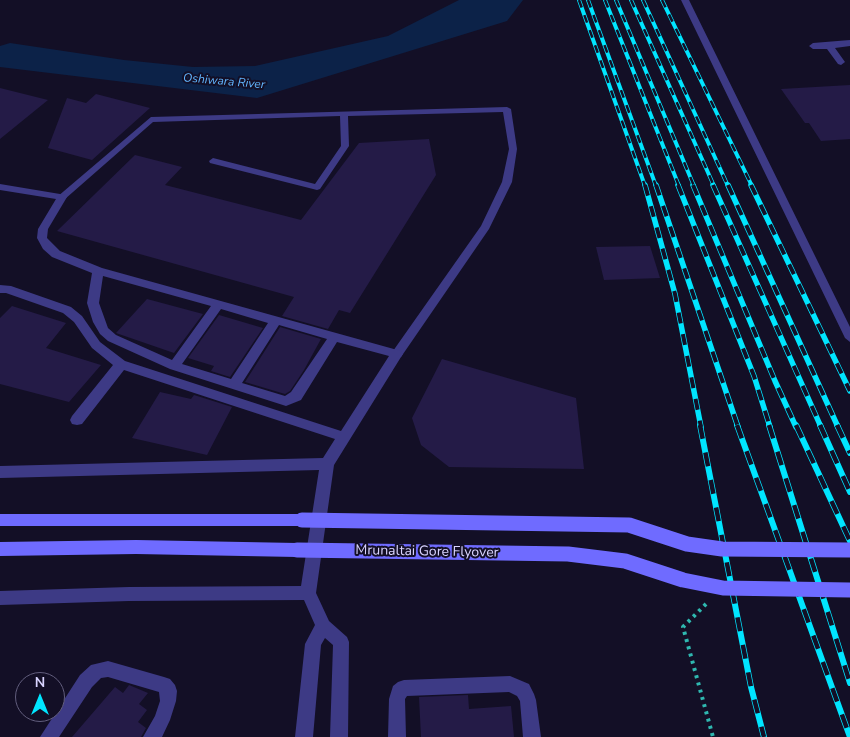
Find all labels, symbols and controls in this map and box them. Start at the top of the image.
water label: Oshiwara River [182,71,266,93]
street label: Mrunaltai Gore Flyover [355,542,499,562]
north arrow [15,672,65,722]
text: N [35,673,45,692]

